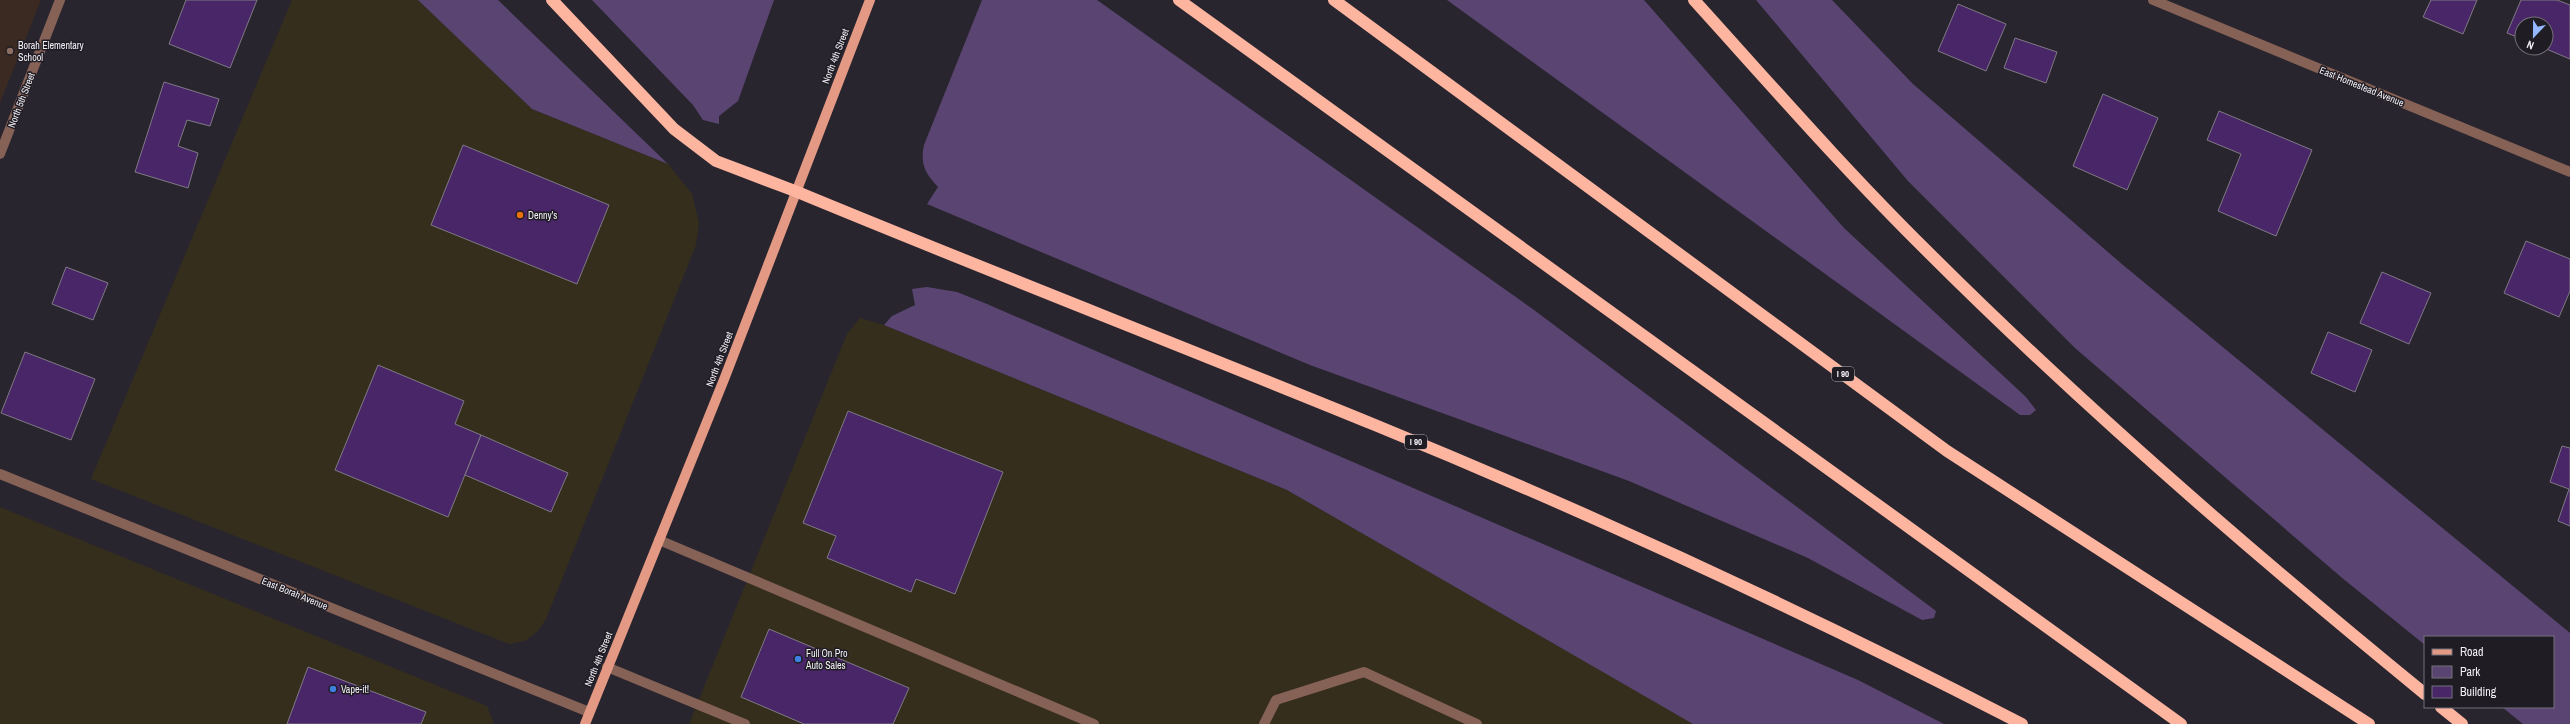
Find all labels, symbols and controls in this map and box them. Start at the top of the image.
north arrow [2514,16,2554,56]
street label: North 4th Street [819,26,852,86]
text: N [2525,38,2536,53]
place label: Borah Elementary School [18,39,85,64]
marker: Borah Elementary School [5,46,15,56]
street label: East Homestead Avenue [2318,64,2406,110]
street label: North 5th Street [5,70,38,130]
place label: Denny's [528,209,557,222]
marker: Denny's [515,210,525,220]
street label: North 4th Street [703,329,736,389]
road number: I 90 [1832,367,1854,381]
road number: I 90 [1405,435,1427,449]
street label: East Borah Avenue [260,574,330,613]
street label: North 4th Street [582,629,616,688]
legend [2424,636,2554,708]
text: Road [2460,644,2484,660]
place label: Full On Pro Auto Sales [805,647,848,672]
marker: Full On Pro Auto Sales [793,654,803,664]
text: Park [2460,664,2480,680]
place label: Vape-it! [341,683,369,696]
marker: Vape-it! [328,684,338,694]
text: Building [2460,684,2497,700]

